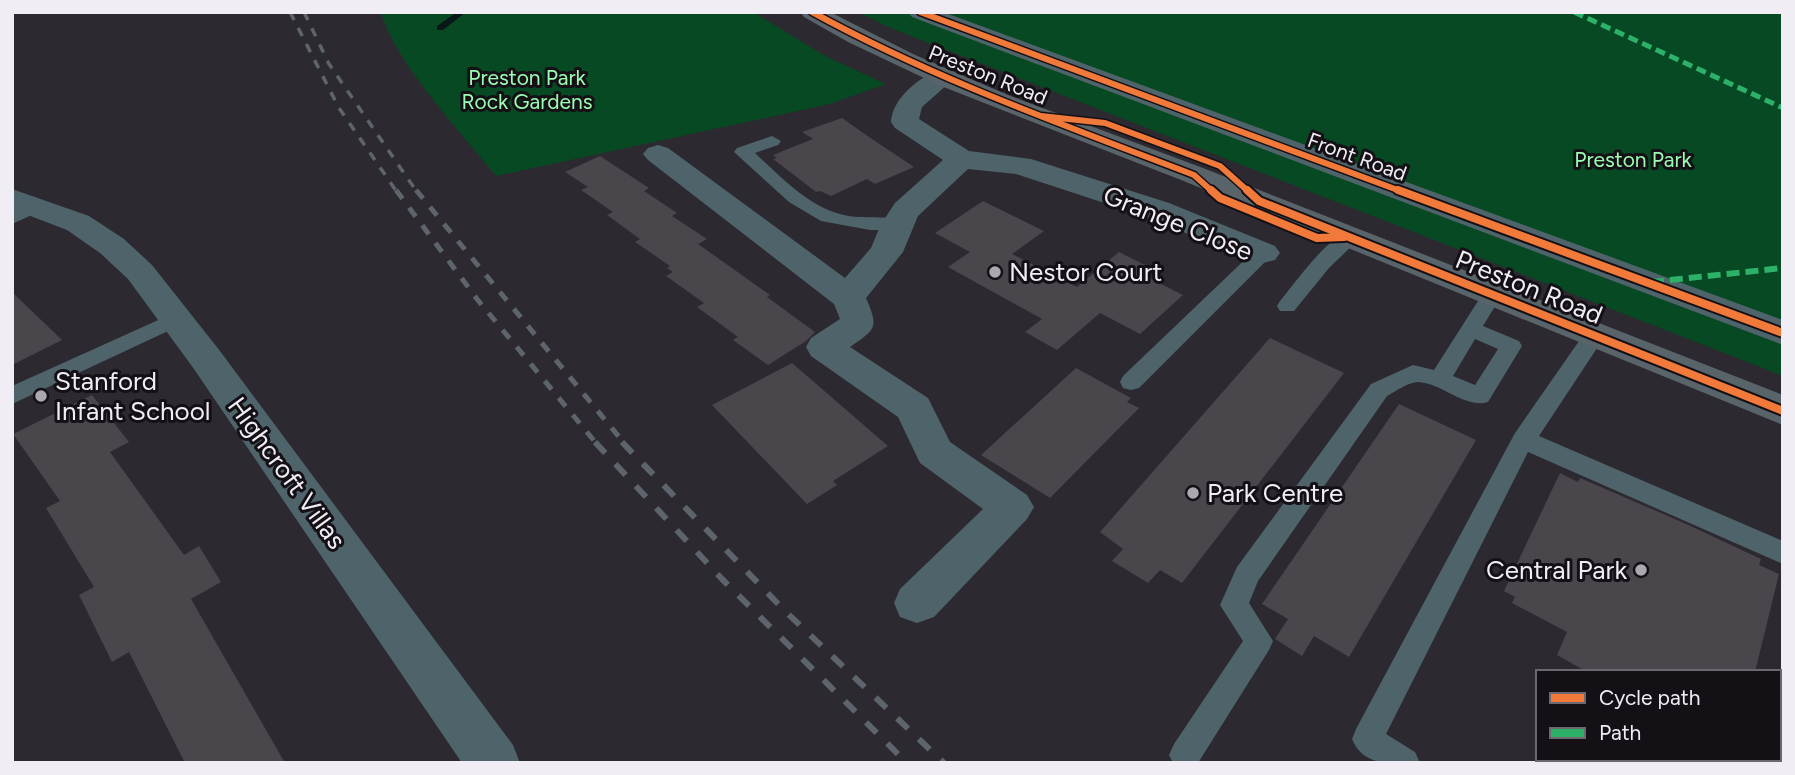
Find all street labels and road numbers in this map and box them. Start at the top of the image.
street label: Preston Road [925,39,1051,110]
street label: Front Road [1304,127,1410,186]
street label: Grange Close [1099,179,1257,267]
street label: Preston Road [1451,243,1607,331]
street label: Highcroft Villas [221,391,353,555]

